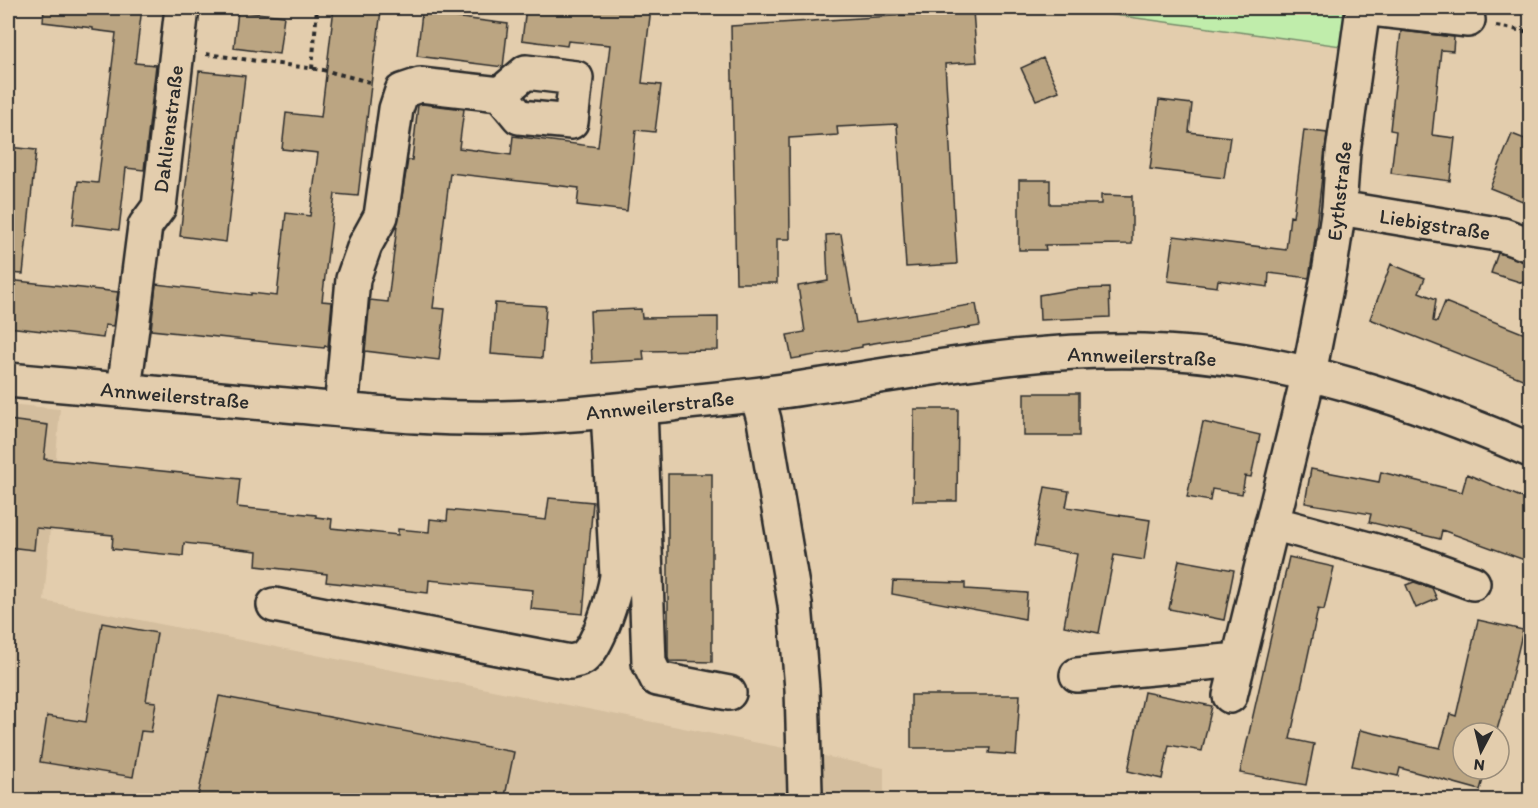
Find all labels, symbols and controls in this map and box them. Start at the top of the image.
street label: Dahlienstraße [148,64,188,194]
street label: Eythstraße [1321,140,1357,242]
street label: Liebigstraße [1378,203,1492,245]
street label: Annweilerstraße [1067,341,1217,371]
street label: Annweilerstraße [100,376,250,414]
street label: Annweilerstraße [584,385,736,425]
north arrow [1451,721,1511,781]
text: N [1473,755,1486,775]

